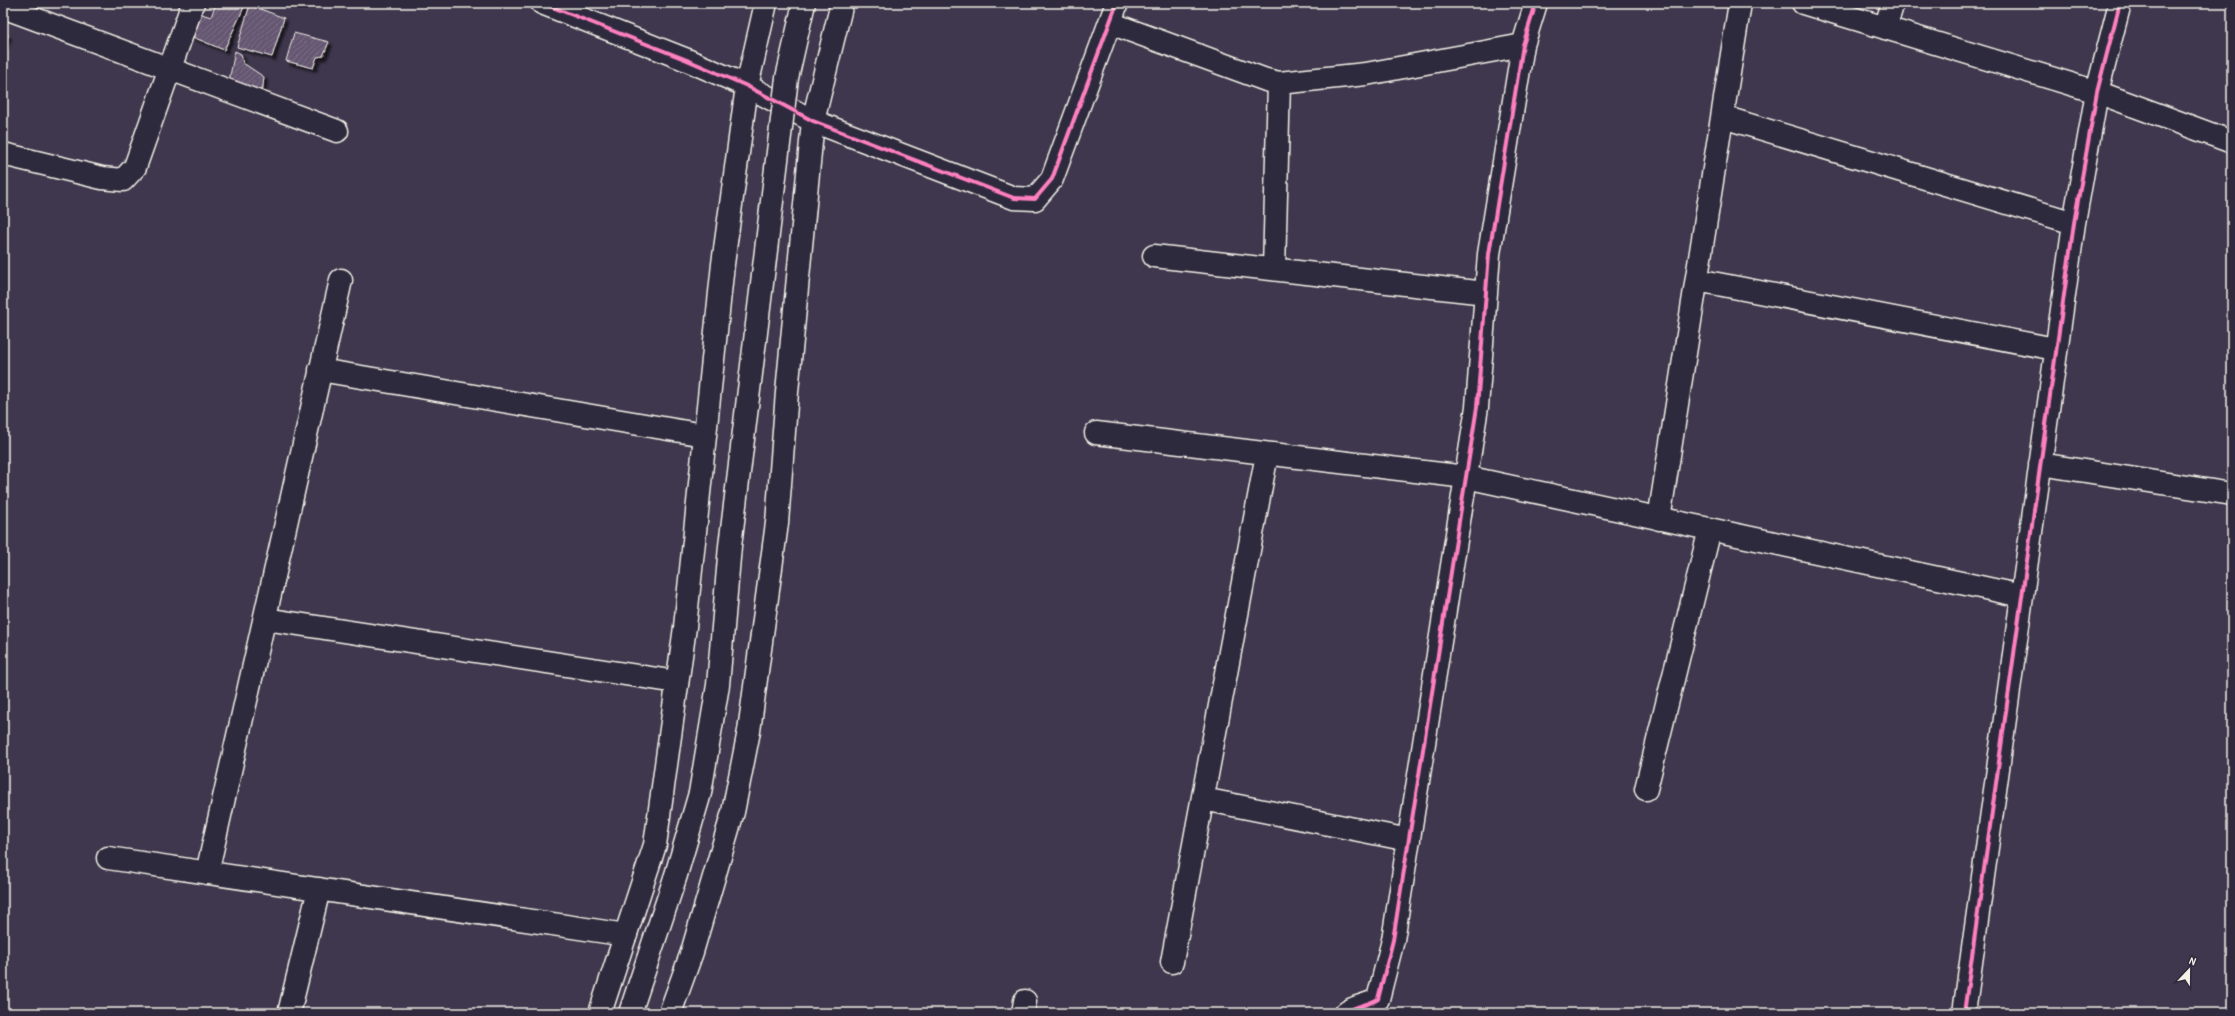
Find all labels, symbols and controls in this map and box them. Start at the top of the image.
north arrow [2169,950,2209,990]
text: N [2187,953,2198,968]

